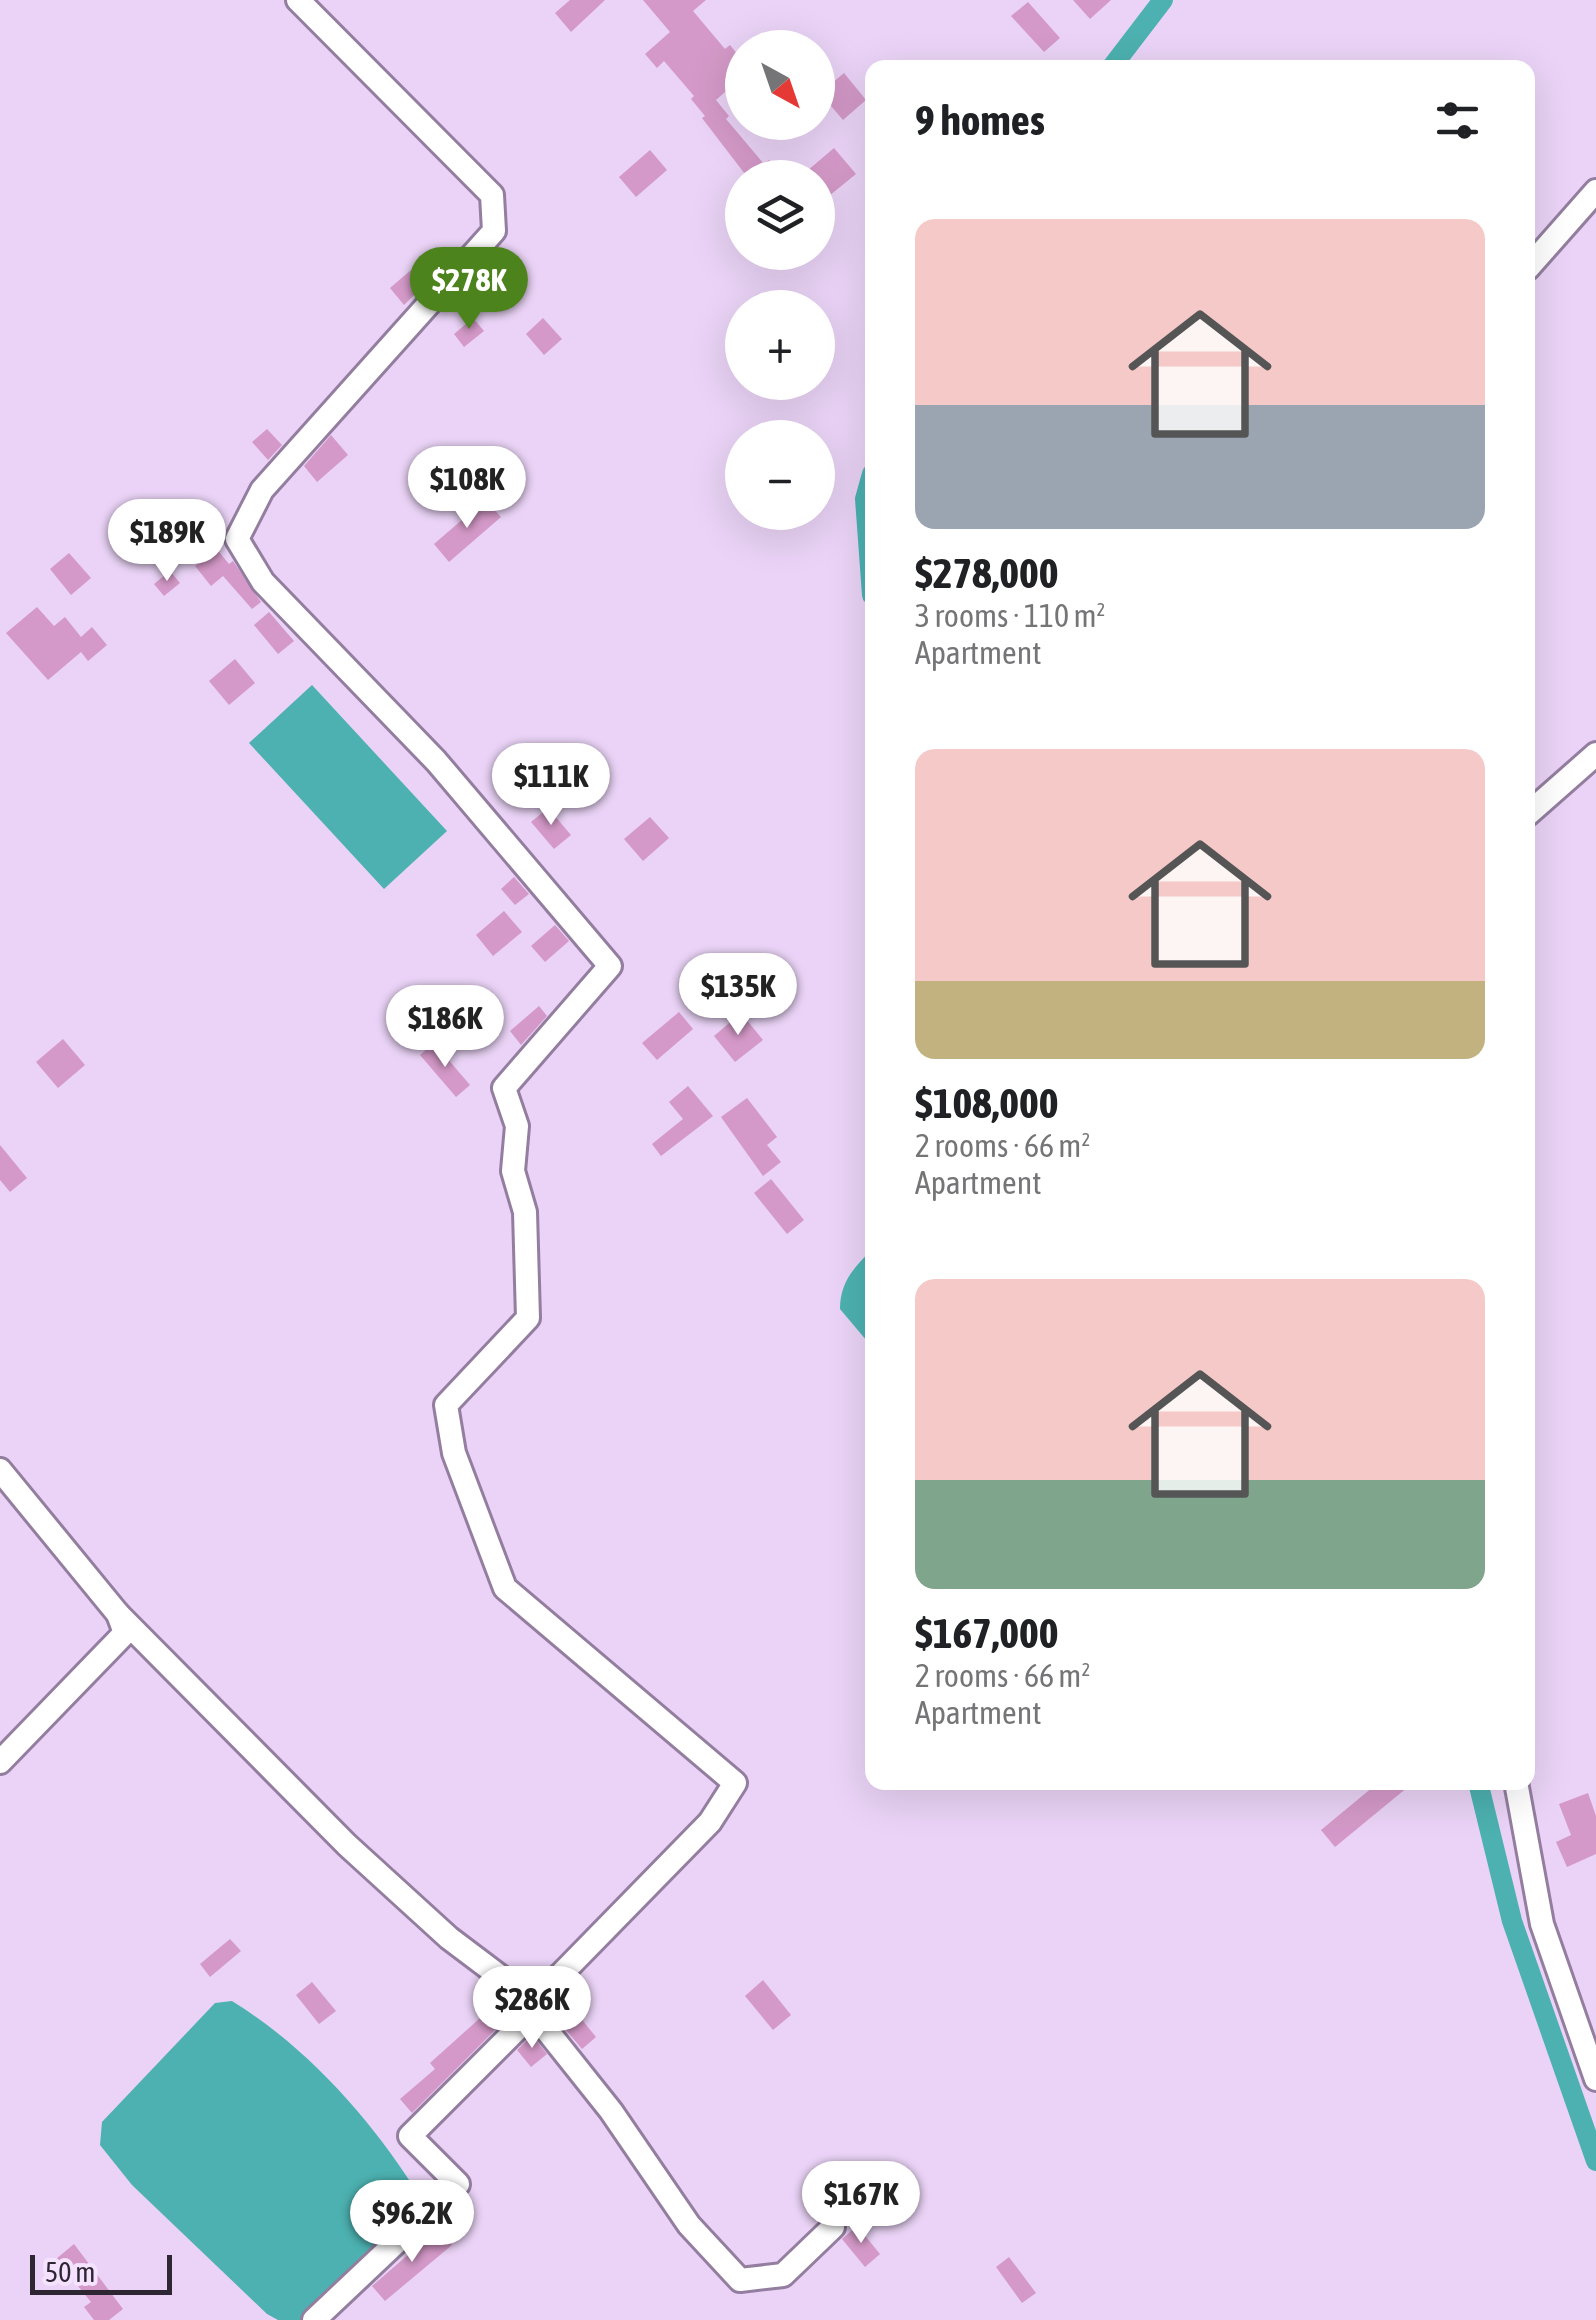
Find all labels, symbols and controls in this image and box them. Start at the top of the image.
north arrow [725,30,835,140]
map controls [725,30,835,530]
icon: filters [1430,93,1485,148]
text: 9 homes [915,96,1045,144]
button: layers [725,160,835,270]
pin: $278K [399,247,539,332]
text: $278K [432,261,506,298]
icon: home [1110,284,1290,464]
button: + [725,290,835,400]
button: − [725,420,835,530]
pin: $108K [397,446,537,531]
text: $108K [430,460,504,497]
pin: $189K [97,499,237,584]
text: $189K [130,513,204,550]
text: $278,000 [915,549,1059,597]
text: 3 rooms · 110 m² [915,597,1105,634]
text: Apartment [915,634,1041,671]
pin: $111K [481,743,621,828]
text: $111K [514,757,588,794]
icon: home [1110,814,1290,994]
pin: $135K [668,953,808,1038]
text: $135K [701,967,775,1004]
pin: $186K [375,985,515,1070]
text: $186K [408,999,482,1036]
text: $108,000 [915,1079,1059,1127]
text: 2 rooms · 66 m² [915,1127,1090,1164]
text: Apartment [915,1164,1041,1201]
icon: home [1110,1344,1290,1524]
text: $167,000 [915,1609,1059,1657]
text: 2 rooms · 66 m² [915,1657,1090,1694]
text: Apartment [915,1694,1041,1731]
pin: $286K [462,1966,602,2051]
text: $286K [495,1980,569,2017]
pin: $167K [791,2161,931,2246]
text: $167K [824,2175,898,2212]
pin: $96.2K [331,2180,493,2265]
text: $96.2K [372,2194,452,2231]
scale bar [30,2250,172,2294]
text: 50 m [45,2256,95,2288]

